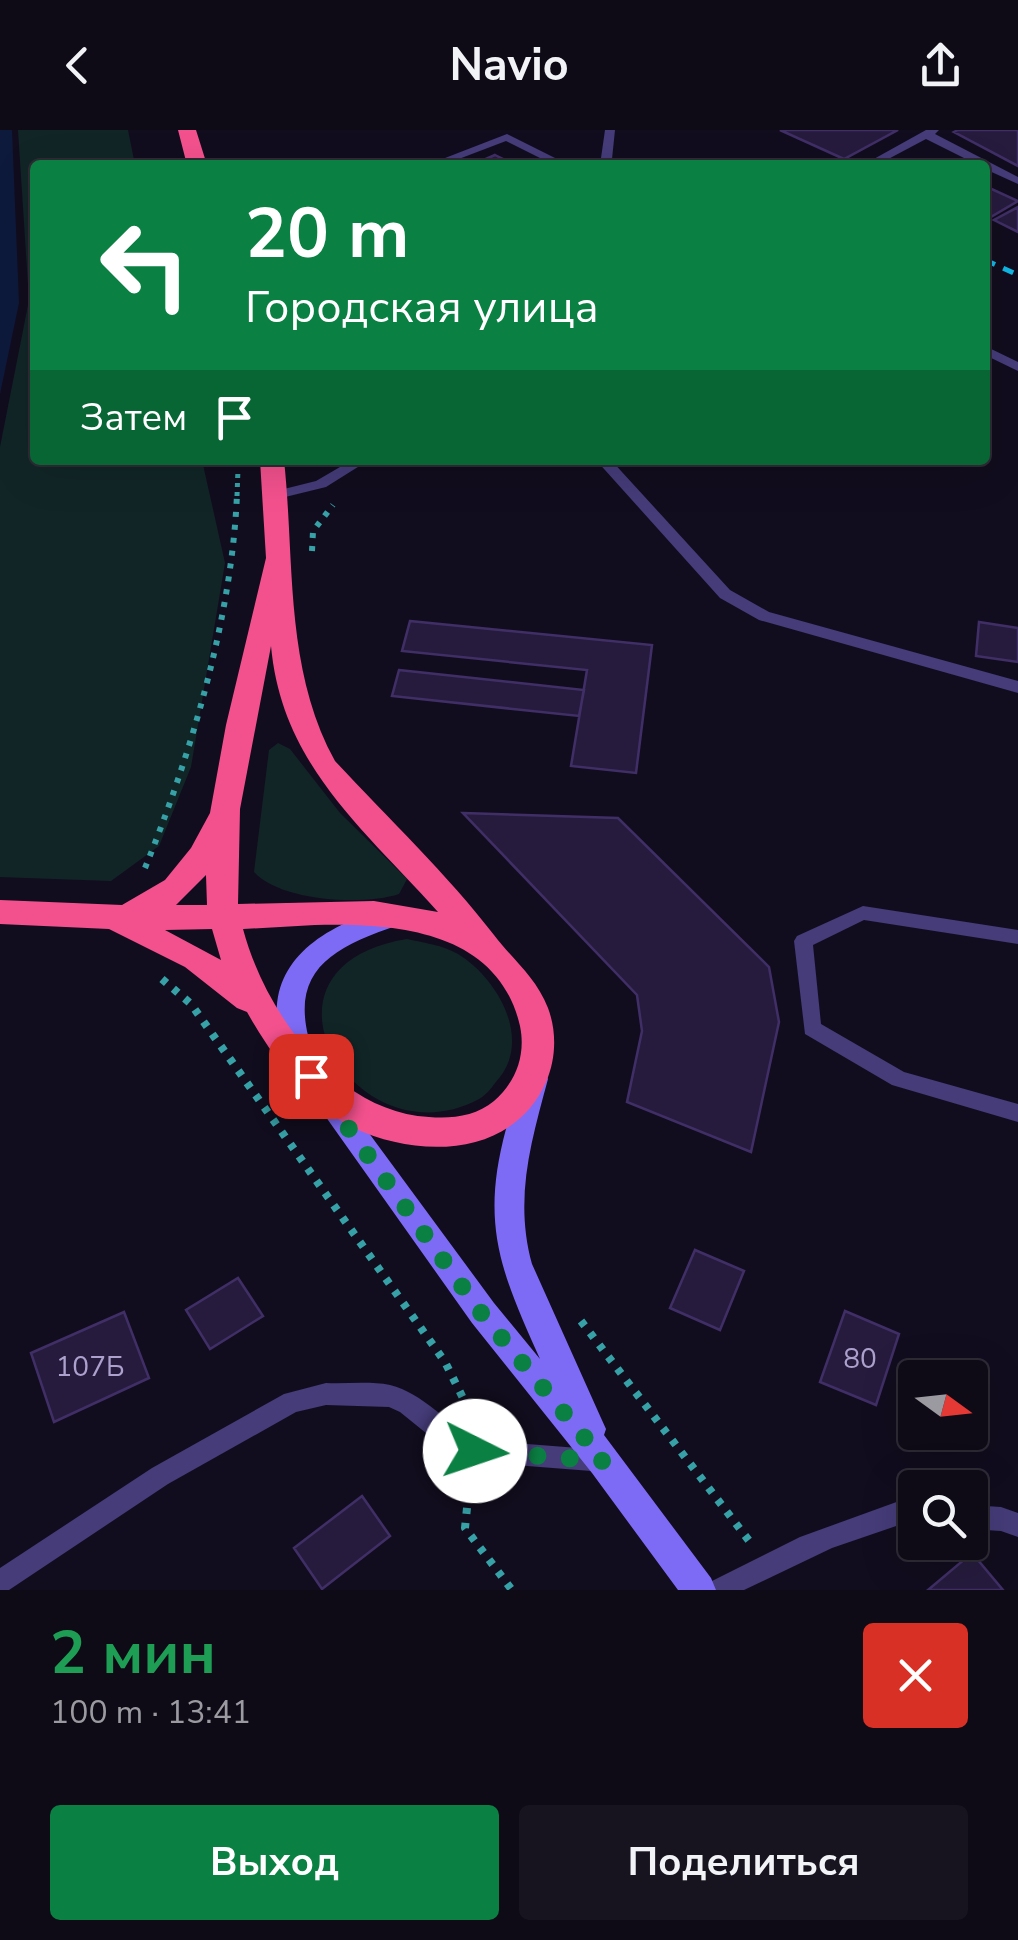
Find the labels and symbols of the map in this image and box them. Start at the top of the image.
pin [269,1034,354,1119]
house number: 80 [843,1340,877,1378]
house number: 107Б [56,1348,124,1386]
north arrow [898,1360,988,1450]
position arrow [423,1399,527,1503]

